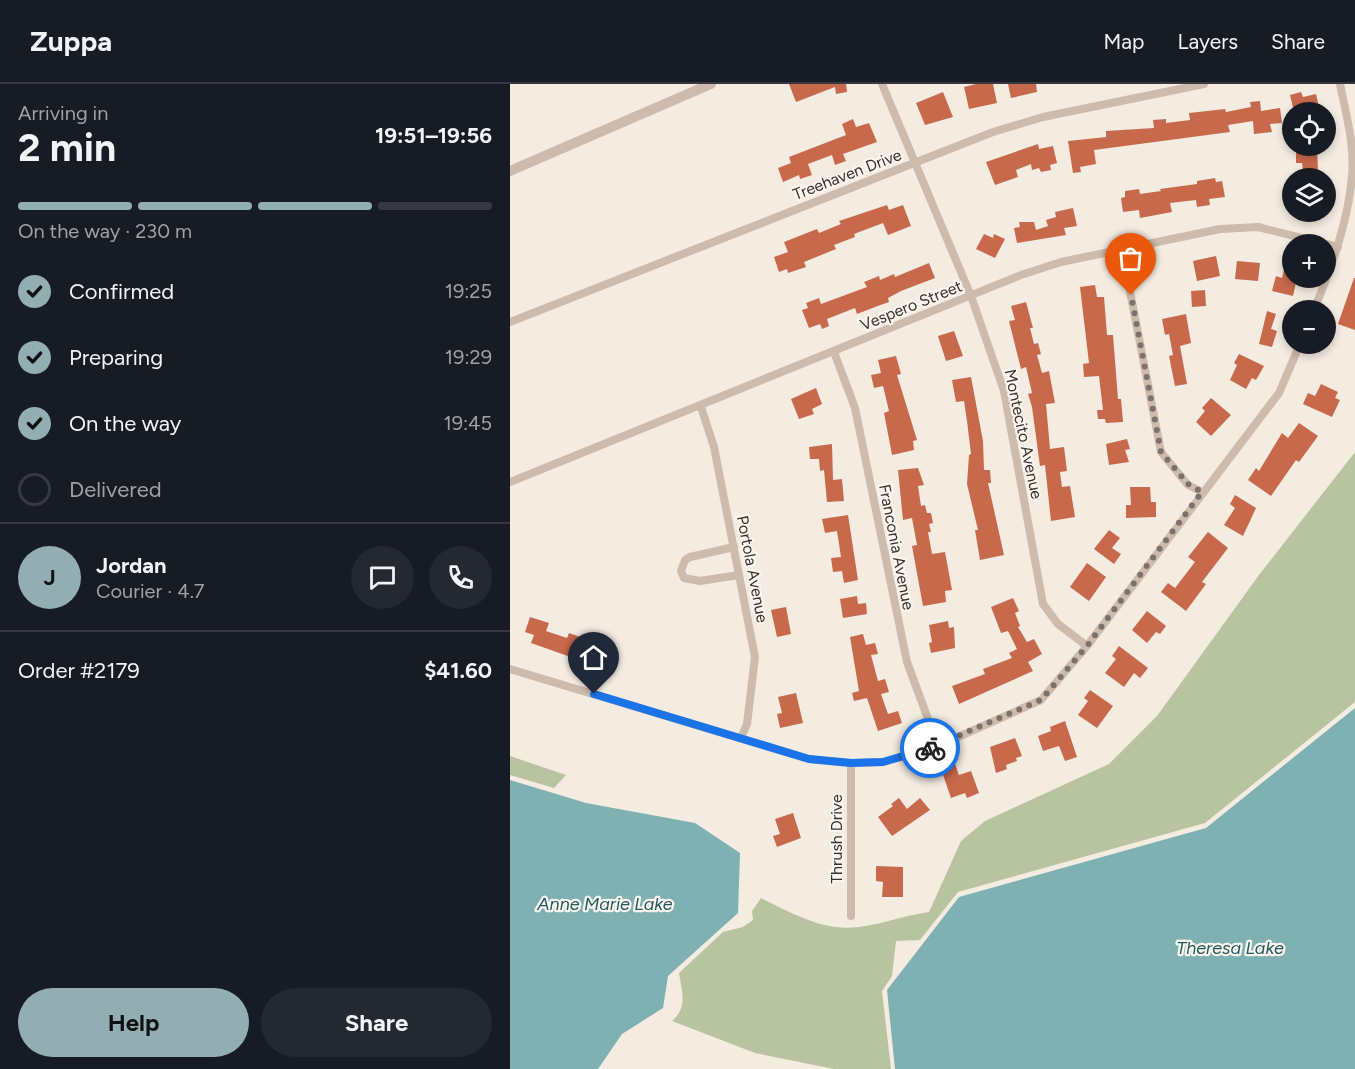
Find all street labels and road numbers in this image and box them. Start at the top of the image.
street label: Treehaven Drive [790,145,904,204]
street label: Vespero Street [857,276,965,335]
street label: Montecito Avenue [1000,367,1047,501]
street label: Franconia Avenue [875,483,918,612]
street label: Portola Avenue [733,514,772,625]
street label: Thrush Drive [827,794,846,884]

